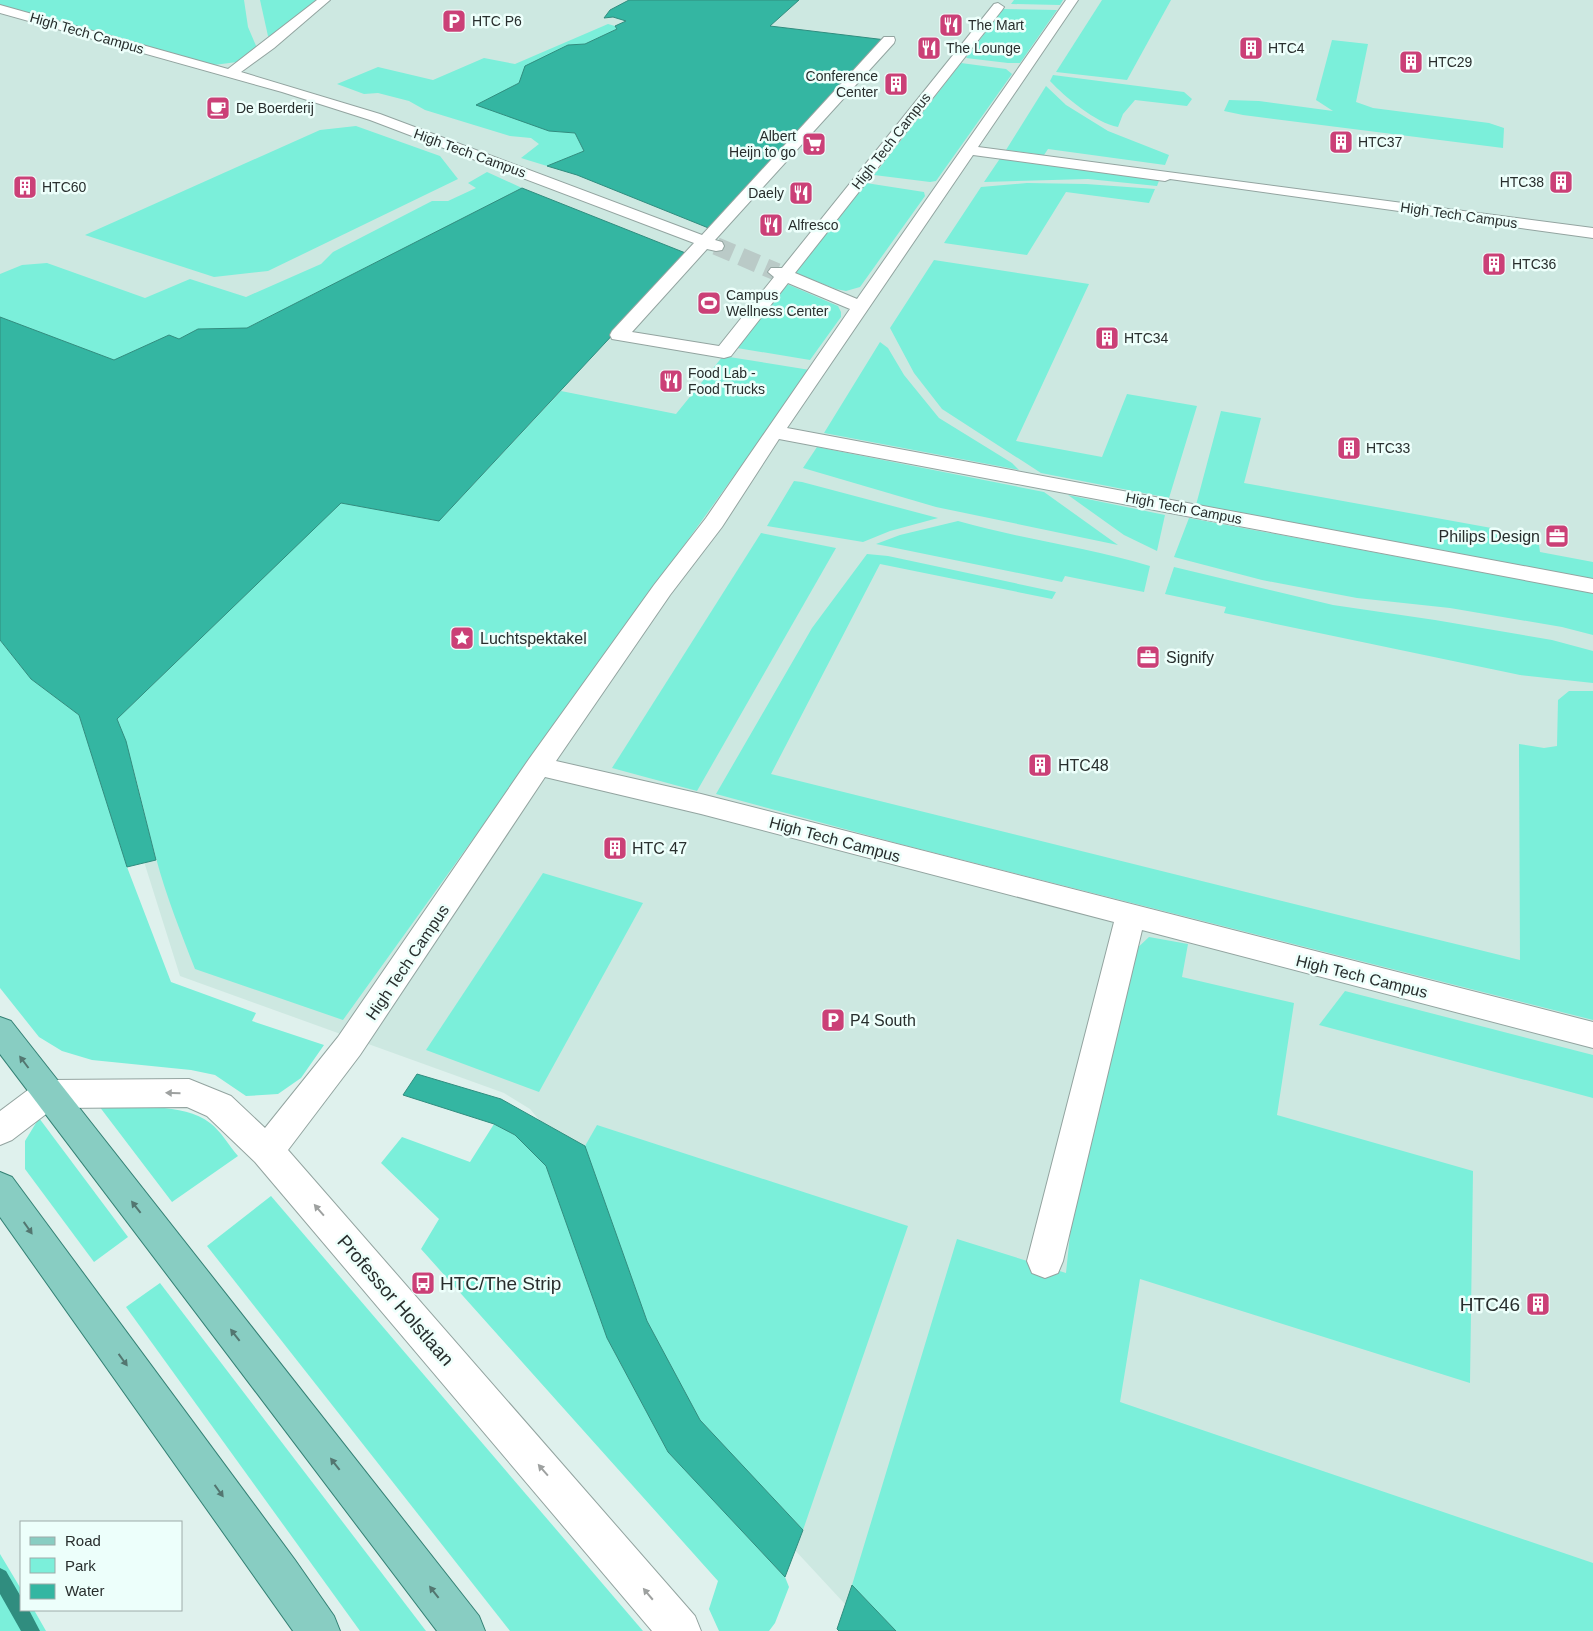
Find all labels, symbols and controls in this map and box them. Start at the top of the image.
parking icon: HTC P6 [441,8,467,34]
street label: High Tech Campus [28,9,146,57]
restaurant icon: The Mart [938,12,964,38]
place label: HTC P6 [472,13,522,29]
place label: The Mart [968,17,1024,33]
restaurant icon: The Lounge [916,35,942,61]
building icon: HTC4 [1238,35,1264,61]
place label: The Lounge [946,40,1021,56]
place label: HTC4 [1268,40,1305,56]
building icon: HTC29 [1398,49,1424,75]
place label: HTC29 [1428,54,1473,70]
place label: Conference Center [806,68,878,100]
building icon: Conference Center [883,71,909,97]
street label: High Tech Campus [848,90,934,192]
cafe icon: De Boerderij [205,95,231,121]
place label: De Boerderij [236,100,314,116]
street label: High Tech Campus [412,125,528,181]
place label: Albert Heijn to go [729,128,796,160]
building icon: HTC37 [1328,129,1354,155]
supermarket icon: Albert Heijn to go [801,131,827,157]
place label: HTC37 [1358,134,1403,150]
building icon: HTC38 [1548,169,1574,195]
building icon: HTC60 [12,174,38,200]
place label: HTC38 [1500,174,1544,190]
place label: HTC60 [42,179,87,195]
restaurant icon: Daely [788,180,814,206]
place label: Daely [748,185,784,201]
street label: High Tech Campus [1399,199,1519,231]
restaurant icon: Alfresco [758,212,784,238]
place label: Alfresco [788,217,839,233]
building icon: HTC36 [1481,251,1507,277]
place label: HTC36 [1512,256,1557,272]
place label: Campus Wellness Center [726,287,829,319]
sports icon: Campus Wellness Center [696,290,722,316]
building icon: HTC34 [1094,325,1120,351]
place label: HTC34 [1124,330,1169,346]
place label: Food Lab - Food Trucks [688,365,765,397]
restaurant icon: Food Lab - Food Trucks [658,368,684,394]
building icon: HTC33 [1336,435,1362,461]
place label: HTC33 [1366,440,1411,456]
street label: High Tech Campus [1125,489,1243,527]
office icon: Philips Design [1544,523,1570,549]
place label: Philips Design [1439,528,1540,545]
place icon: Luchtspektakel [449,625,475,651]
place label: Luchtspektakel [480,630,587,647]
office icon: Signify [1135,644,1161,670]
place label: Signify [1166,649,1214,666]
building icon: HTC48 [1027,752,1053,778]
place label: HTC48 [1058,757,1109,774]
street label: High Tech Campus [768,814,902,865]
building icon: HTC 47 [602,835,628,861]
place label: HTC 47 [632,840,687,857]
street label: High Tech Campus [363,902,452,1023]
street label: High Tech Campus [1294,952,1429,1001]
parking icon: P4 South [820,1007,846,1033]
place label: P4 South [850,1012,916,1029]
one-way arrow [19,1055,29,1069]
one-way arrow [164,1089,180,1097]
one-way arrow [131,1200,141,1214]
one-way arrow [313,1205,325,1217]
one-way arrow [23,1221,33,1235]
street label: Professor Holstlaan [333,1231,458,1370]
bus stop icon: HTC/The Strip [410,1270,436,1296]
place label: HTC/The Strip [440,1273,561,1294]
building icon: HTC46 [1525,1291,1551,1317]
place label: HTC46 [1460,1294,1520,1315]
one-way arrow [230,1329,241,1342]
one-way arrow [118,1353,128,1367]
one-way arrow [329,1458,340,1471]
one-way arrow [537,1464,548,1477]
one-way arrow [214,1484,224,1498]
legend [20,1521,182,1611]
text: Road [65,1532,101,1549]
text: Park [65,1557,96,1574]
text: Water [65,1582,104,1599]
one-way arrow [429,1586,439,1599]
one-way arrow [643,1587,654,1600]

